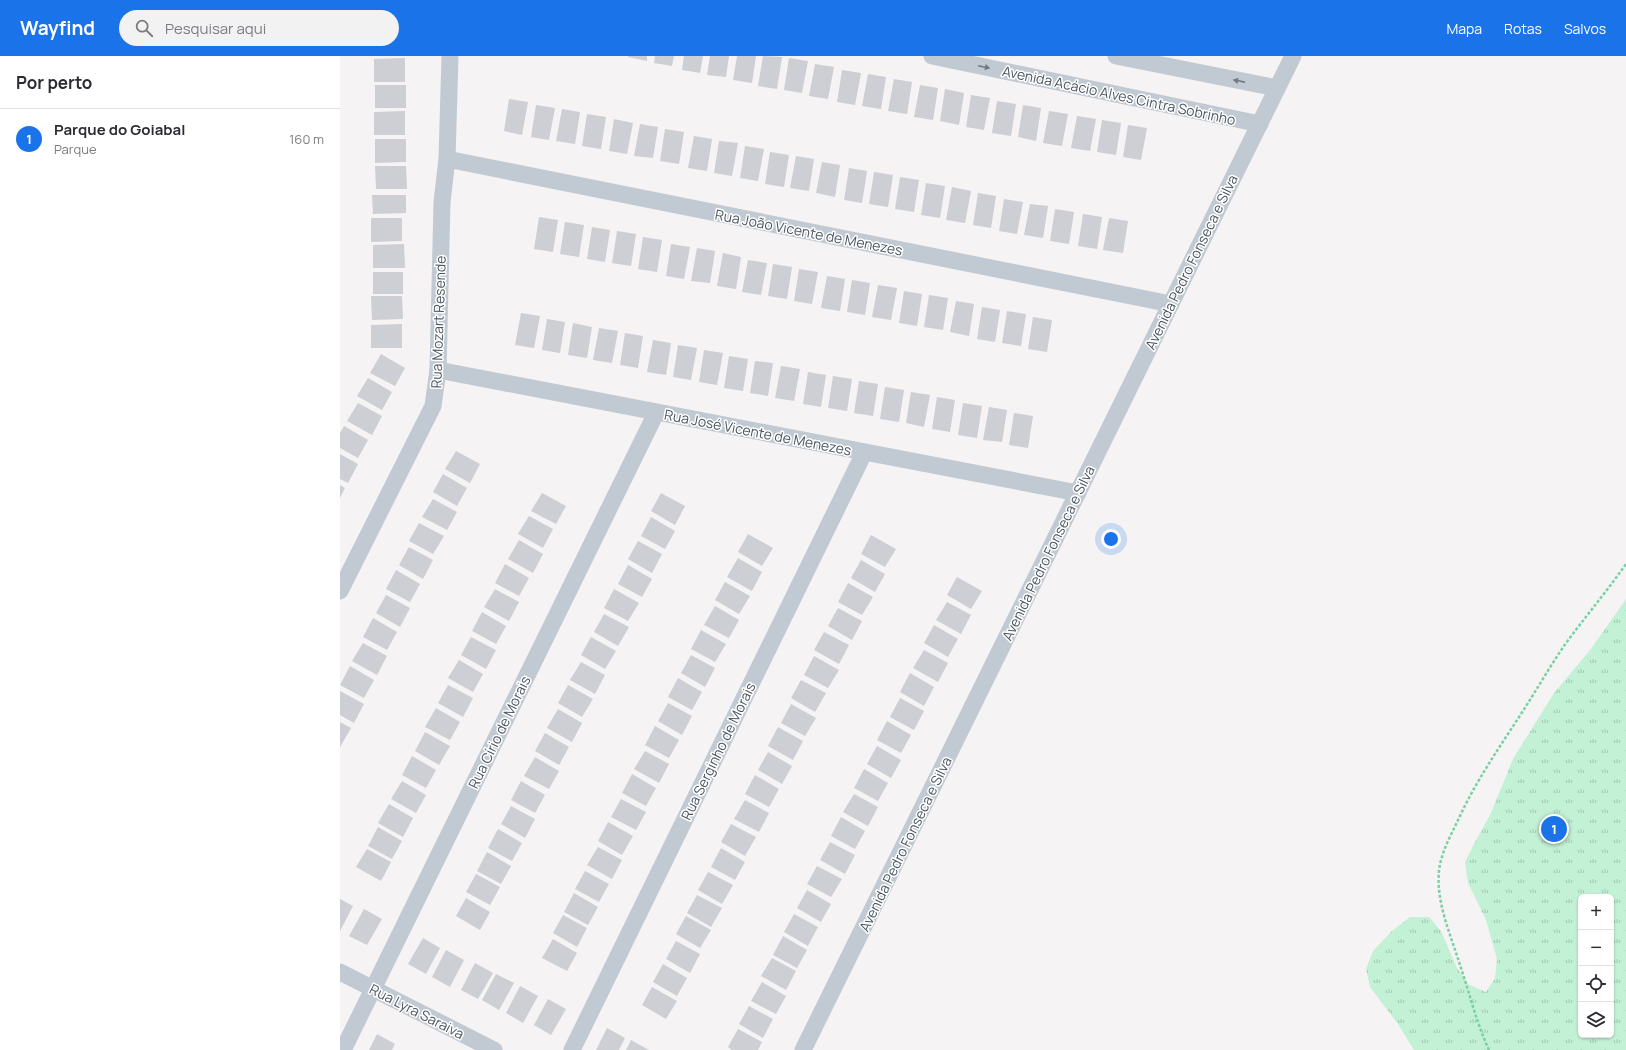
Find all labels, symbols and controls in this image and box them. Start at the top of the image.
search box [119,10,399,46]
text: Wayfind [20,15,95,41]
icon: search [133,17,155,39]
text: Pesquisar aqui [165,18,266,39]
text: Mapa [1446,19,1482,38]
text: Rotas [1504,19,1542,38]
text: Salvos [1564,19,1606,38]
street label: Avenida Acácio Alves Cintra Sobrinho [1001,61,1237,129]
one-way arrow [977,64,990,70]
text: Por perto [16,71,92,94]
one-way arrow [1233,77,1245,83]
text: Parque do Goiabal [54,119,185,140]
text: 1 [26,130,32,148]
text: 160 m [289,130,324,148]
text: Parque [54,140,96,158]
street label: Avenida Pedro Fonseca e Silva [1140,171,1242,353]
street label: Rua João Vicente de Menezes [714,204,904,260]
street label: Rua Mozart Resende [426,255,450,389]
street label: Rua José Vicente de Menezes [663,405,853,459]
street label: Avenida Pedro Fonseca e Silva [997,462,1099,644]
your location [1101,529,1121,549]
street label: Rua Círio de Morais [464,673,534,791]
street label: Rua Serginho de Morais [676,679,760,823]
street label: Avenida Pedro Fonseca e Silva [854,753,956,935]
pin: 1 [1541,814,1567,844]
map controls [1578,894,1614,1038]
button: + [1578,894,1614,930]
button: − [1578,930,1614,966]
button: locate [1578,966,1614,1002]
street label: Rua Lyra Saraiva [367,979,467,1043]
button: layers [1578,1002,1614,1038]

